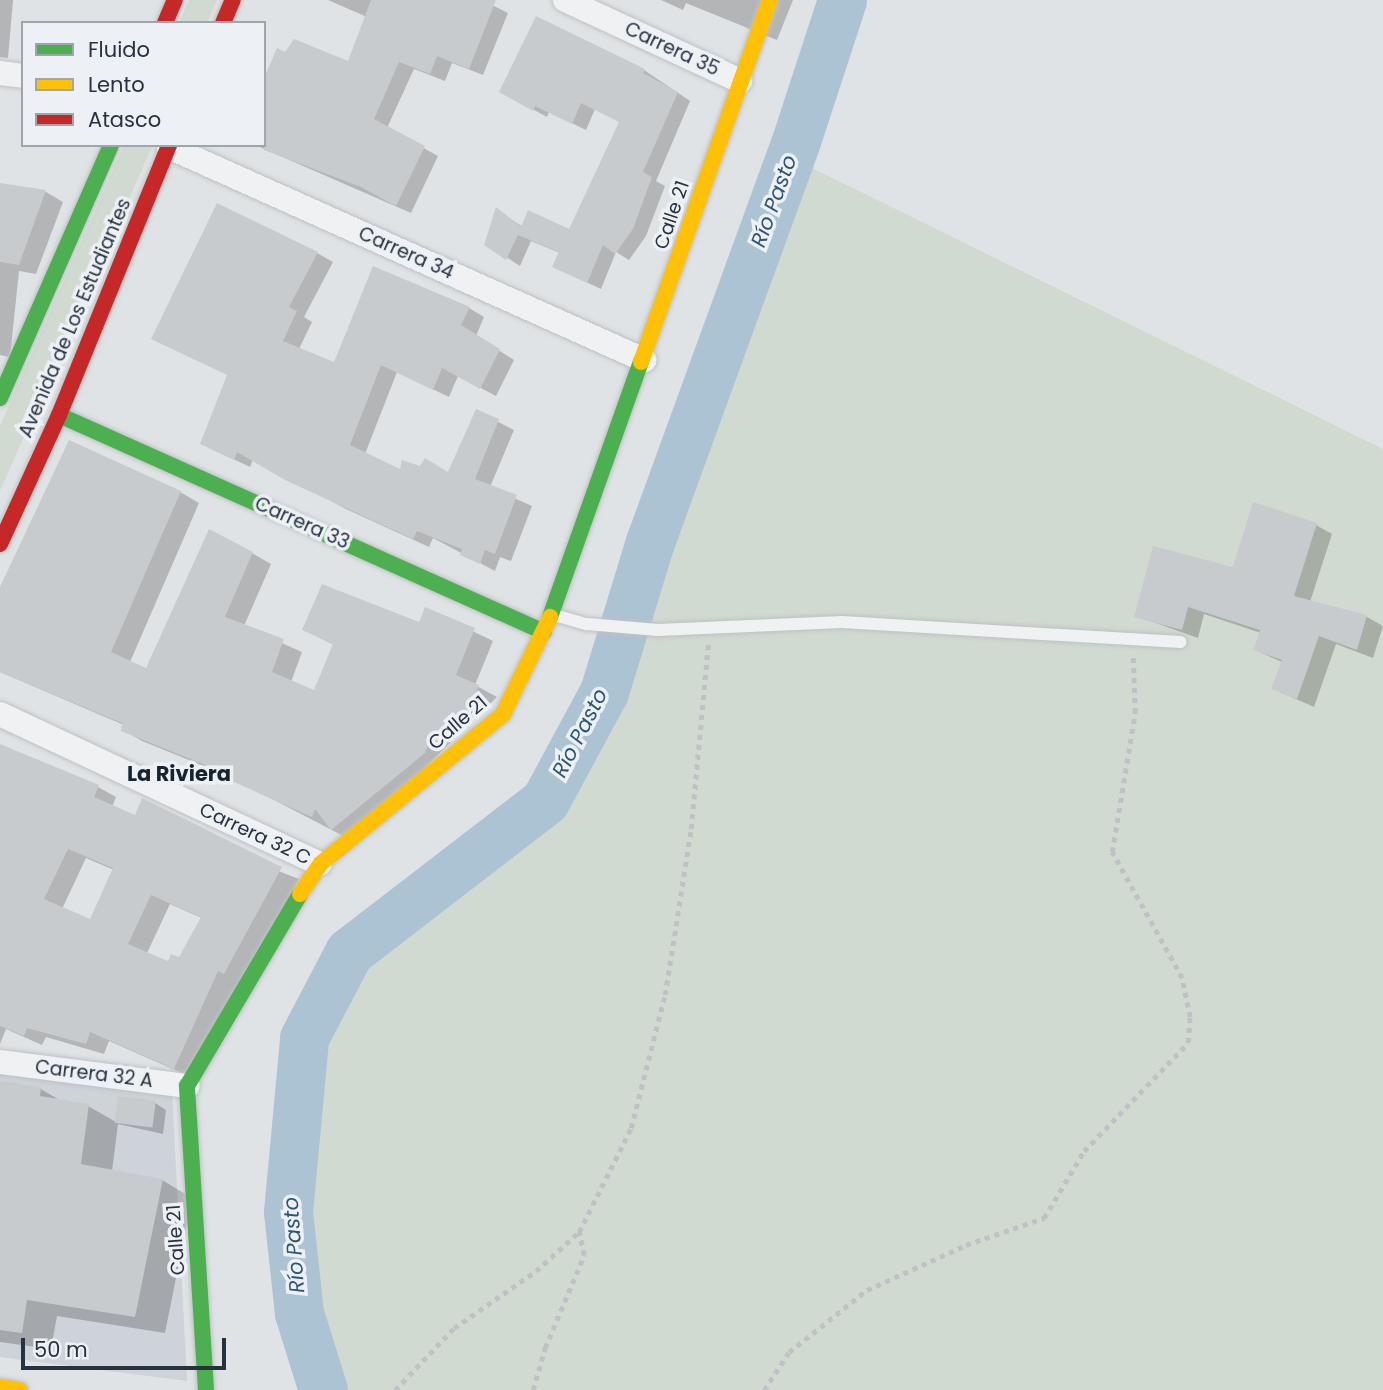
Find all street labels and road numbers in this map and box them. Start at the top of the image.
street label: Carrera 35 [621,17,723,81]
street label: Calle 21 [650,178,694,252]
street label: Avenida de Los Estudiantes [14,195,136,441]
street label: Carrera 34 [355,222,457,284]
street label: Carrera 33 [251,492,353,554]
street label: Calle 21 [424,691,492,755]
street label: Carrera 32 C [196,798,314,870]
street label: Carrera 32 A [34,1055,154,1093]
street label: Calle 21 [162,1204,190,1276]

